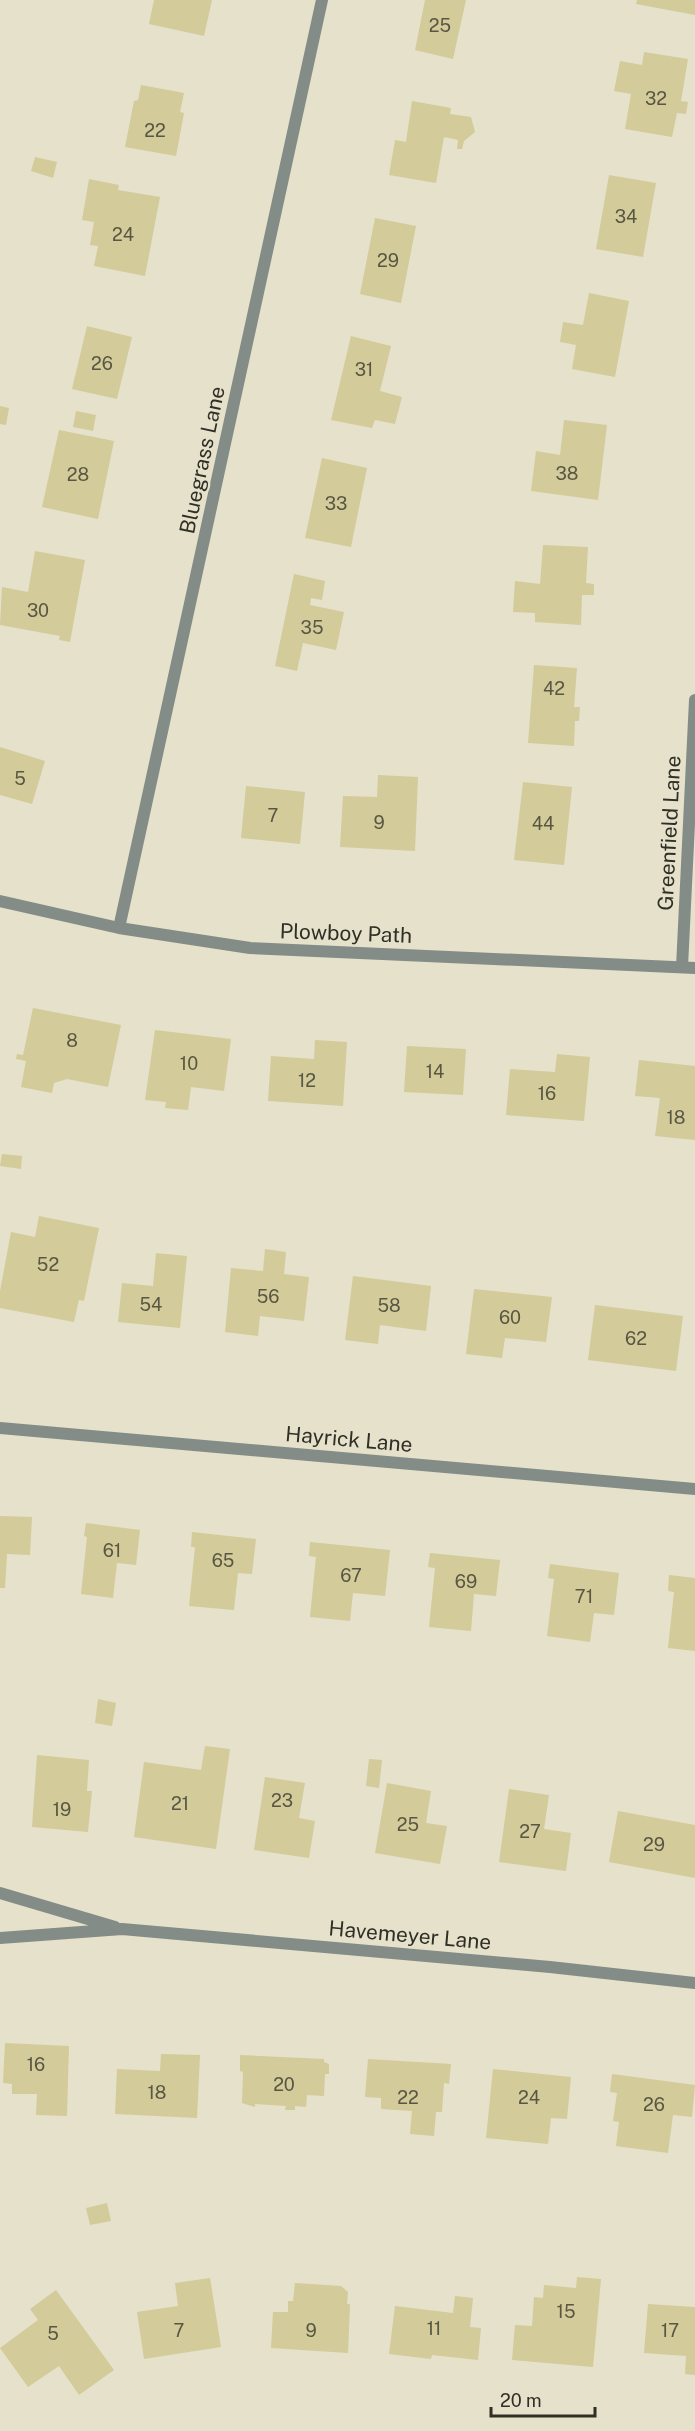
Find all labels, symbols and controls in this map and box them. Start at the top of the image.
house number: 25 [429,15,451,36]
house number: 32 [645,88,667,109]
house number: 22 [144,120,166,141]
house number: 34 [615,206,637,227]
house number: 24 [112,224,134,245]
house number: 29 [377,250,399,271]
house number: 26 [91,353,113,374]
house number: 31 [355,359,373,380]
street label: Bluegrass Lane [174,384,230,536]
house number: 38 [556,463,578,484]
house number: 28 [67,464,89,485]
house number: 33 [325,493,347,514]
house number: 30 [27,600,49,621]
house number: 35 [301,617,323,638]
house number: 42 [543,678,565,699]
street label: Greenfield Lane [652,755,686,911]
house number: 5 [14,768,26,789]
house number: 7 [268,805,278,826]
house number: 9 [373,812,385,833]
house number: 44 [532,813,554,834]
street label: Plowboy Path [279,918,413,948]
house number: 8 [66,1030,78,1051]
house number: 10 [180,1053,198,1074]
house number: 14 [426,1061,444,1082]
house number: 12 [298,1070,316,1091]
house number: 16 [538,1083,556,1104]
house number: 18 [667,1107,685,1128]
house number: 52 [37,1254,59,1275]
house number: 56 [257,1286,279,1307]
house number: 54 [140,1294,162,1315]
house number: 58 [377,1295,401,1316]
house number: 60 [499,1307,521,1328]
house number: 62 [625,1328,647,1349]
street label: Hayrick Lane [284,1421,414,1457]
house number: 61 [103,1540,121,1561]
house number: 65 [212,1550,234,1571]
house number: 67 [340,1565,362,1586]
house number: 69 [455,1571,477,1592]
house number: 71 [575,1586,593,1607]
house number: 23 [271,1790,293,1811]
house number: 21 [171,1793,189,1814]
house number: 19 [53,1799,71,1820]
house number: 25 [397,1814,419,1835]
house number: 27 [519,1821,541,1842]
house number: 29 [643,1834,665,1855]
street label: Havemeyer Lane [328,1915,492,1955]
house number: 16 [27,2054,45,2075]
house number: 20 [273,2074,295,2095]
house number: 18 [148,2082,166,2103]
house number: 22 [397,2087,419,2108]
house number: 24 [518,2087,540,2108]
house number: 26 [643,2094,665,2115]
house number: 15 [557,2301,575,2322]
house number: 11 [427,2318,441,2339]
house number: 7 [174,2320,184,2341]
house number: 9 [305,2320,317,2341]
house number: 17 [661,2320,679,2341]
house number: 5 [47,2323,59,2344]
scale bar [491,2380,594,2418]
text: 20 m [500,2390,542,2411]

